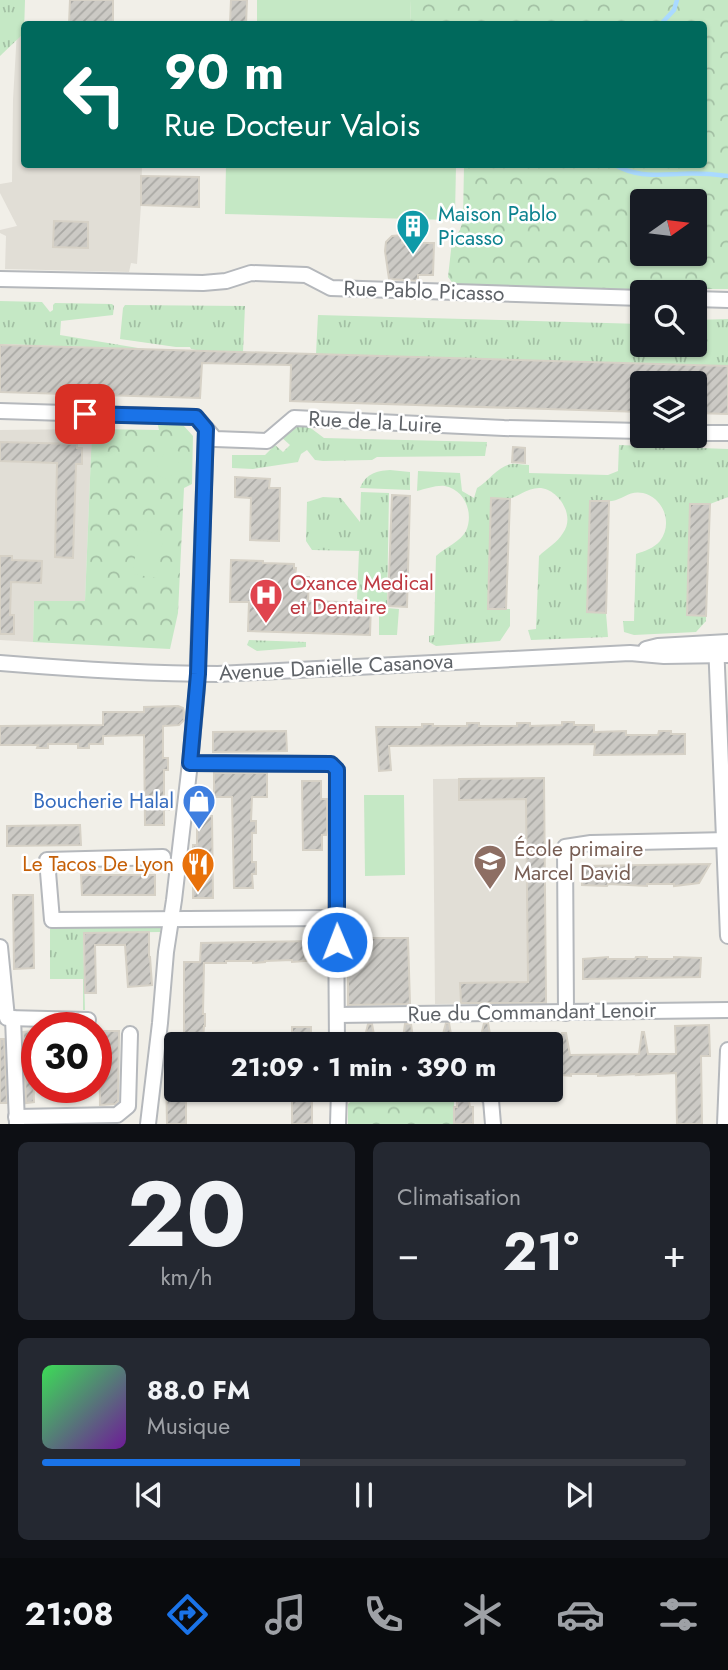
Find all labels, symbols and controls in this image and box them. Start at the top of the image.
text: 90 m [164,37,284,107]
icon: left [49,49,140,140]
text: Rue Docteur Valois [164,102,420,148]
north arrow [630,189,707,266]
map controls [630,189,707,448]
place label: Maison Pablo Picasso [438,199,557,253]
building icon: Maison Pablo Picasso [394,207,432,256]
street label: Rue Pablo Picasso [343,273,505,309]
button: search [630,280,707,357]
button: layers [630,371,707,448]
pin [55,384,115,444]
icon: arrive [66,395,104,433]
street label: Rue de la Luire [308,404,443,440]
place label: Oxance Medical et Dentaire [290,568,434,622]
hospital icon: Oxance Medical et Dentaire [247,576,285,625]
street label: Avenue Danielle Casanova [218,646,454,688]
shop icon: Boucherie Halal [180,782,218,831]
place label: Boucherie Halal [33,786,174,816]
place label: École primaire Marcel David [514,834,643,888]
school or university icon: École primaire Marcel David [471,842,509,891]
restaurant icon: Le Tacos De Lyon [179,845,217,894]
place label: Le Tacos De Lyon [22,849,174,879]
position arrow [300,905,374,979]
street label: Rue du Commandant Lenoir [407,995,657,1029]
speed limit sign: 30 [21,1012,112,1103]
text: 21:09 · 1 min · 390 m [231,1048,496,1086]
text: 20 [127,1149,246,1280]
text: Climatisation [397,1180,521,1214]
text: 21° [503,1214,579,1290]
text: − [397,1226,419,1281]
text: + [663,1226,686,1281]
text: km/h [161,1260,212,1294]
text: 88.0 FM [147,1371,250,1409]
text: Musique [147,1409,230,1443]
icon: previous [130,1476,168,1514]
icon: pause [345,1476,383,1514]
icon: next [560,1476,598,1514]
icon: directions [163,1590,212,1639]
icon: music [261,1590,310,1639]
icon: phone [359,1590,408,1639]
icon: climate [458,1590,507,1639]
icon: car [556,1590,605,1639]
icon: filters [654,1590,703,1639]
text: 21:08 [25,1591,113,1637]

